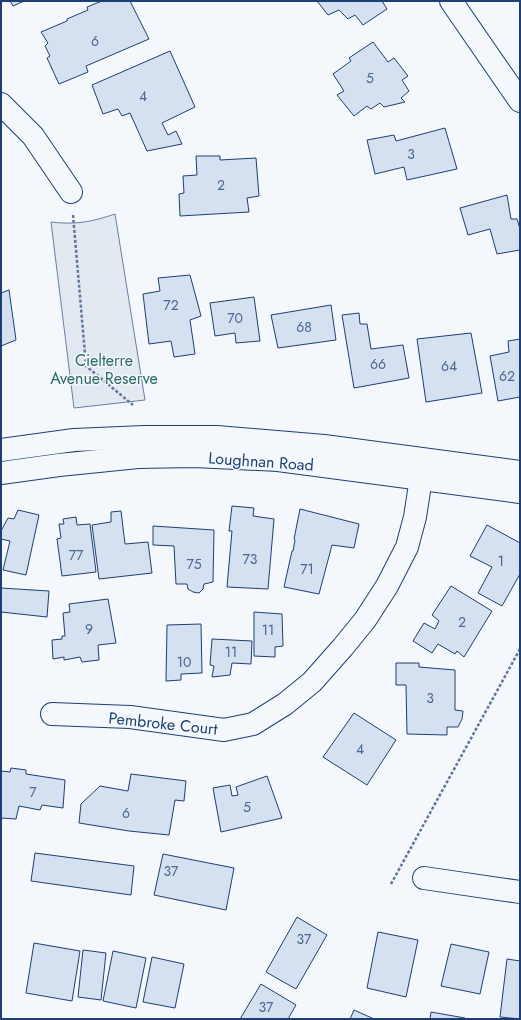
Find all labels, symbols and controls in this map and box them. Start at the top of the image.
house number: 6 [91,31,99,51]
house number: 5 [366,68,374,88]
house number: 4 [139,86,147,106]
house number: 3 [407,144,415,164]
house number: 2 [217,175,225,195]
house number: 72 [163,295,179,315]
house number: 70 [227,308,243,328]
house number: 68 [296,317,312,337]
park label: Cielterre Avenue Reserve [50,349,158,390]
house number: 66 [370,354,386,374]
house number: 64 [441,356,457,376]
house number: 62 [499,366,515,386]
street label: Loughnan Road [207,446,314,477]
house number: 77 [69,545,84,565]
house number: 73 [243,549,258,569]
house number: 1 [498,551,504,571]
house number: 75 [186,554,202,574]
house number: 71 [300,559,314,579]
house number: 2 [458,612,466,632]
house number: 9 [85,619,93,639]
house number: 11 [262,620,274,640]
house number: 11 [225,642,237,662]
house number: 10 [177,652,191,672]
house number: 3 [426,688,434,708]
street label: Pembroke Court [107,706,219,741]
house number: 4 [356,739,364,759]
house number: 7 [29,782,37,802]
house number: 5 [243,797,251,817]
house number: 6 [122,803,130,823]
house number: 37 [164,861,179,881]
house number: 37 [297,929,312,949]
house number: 37 [259,997,274,1017]

